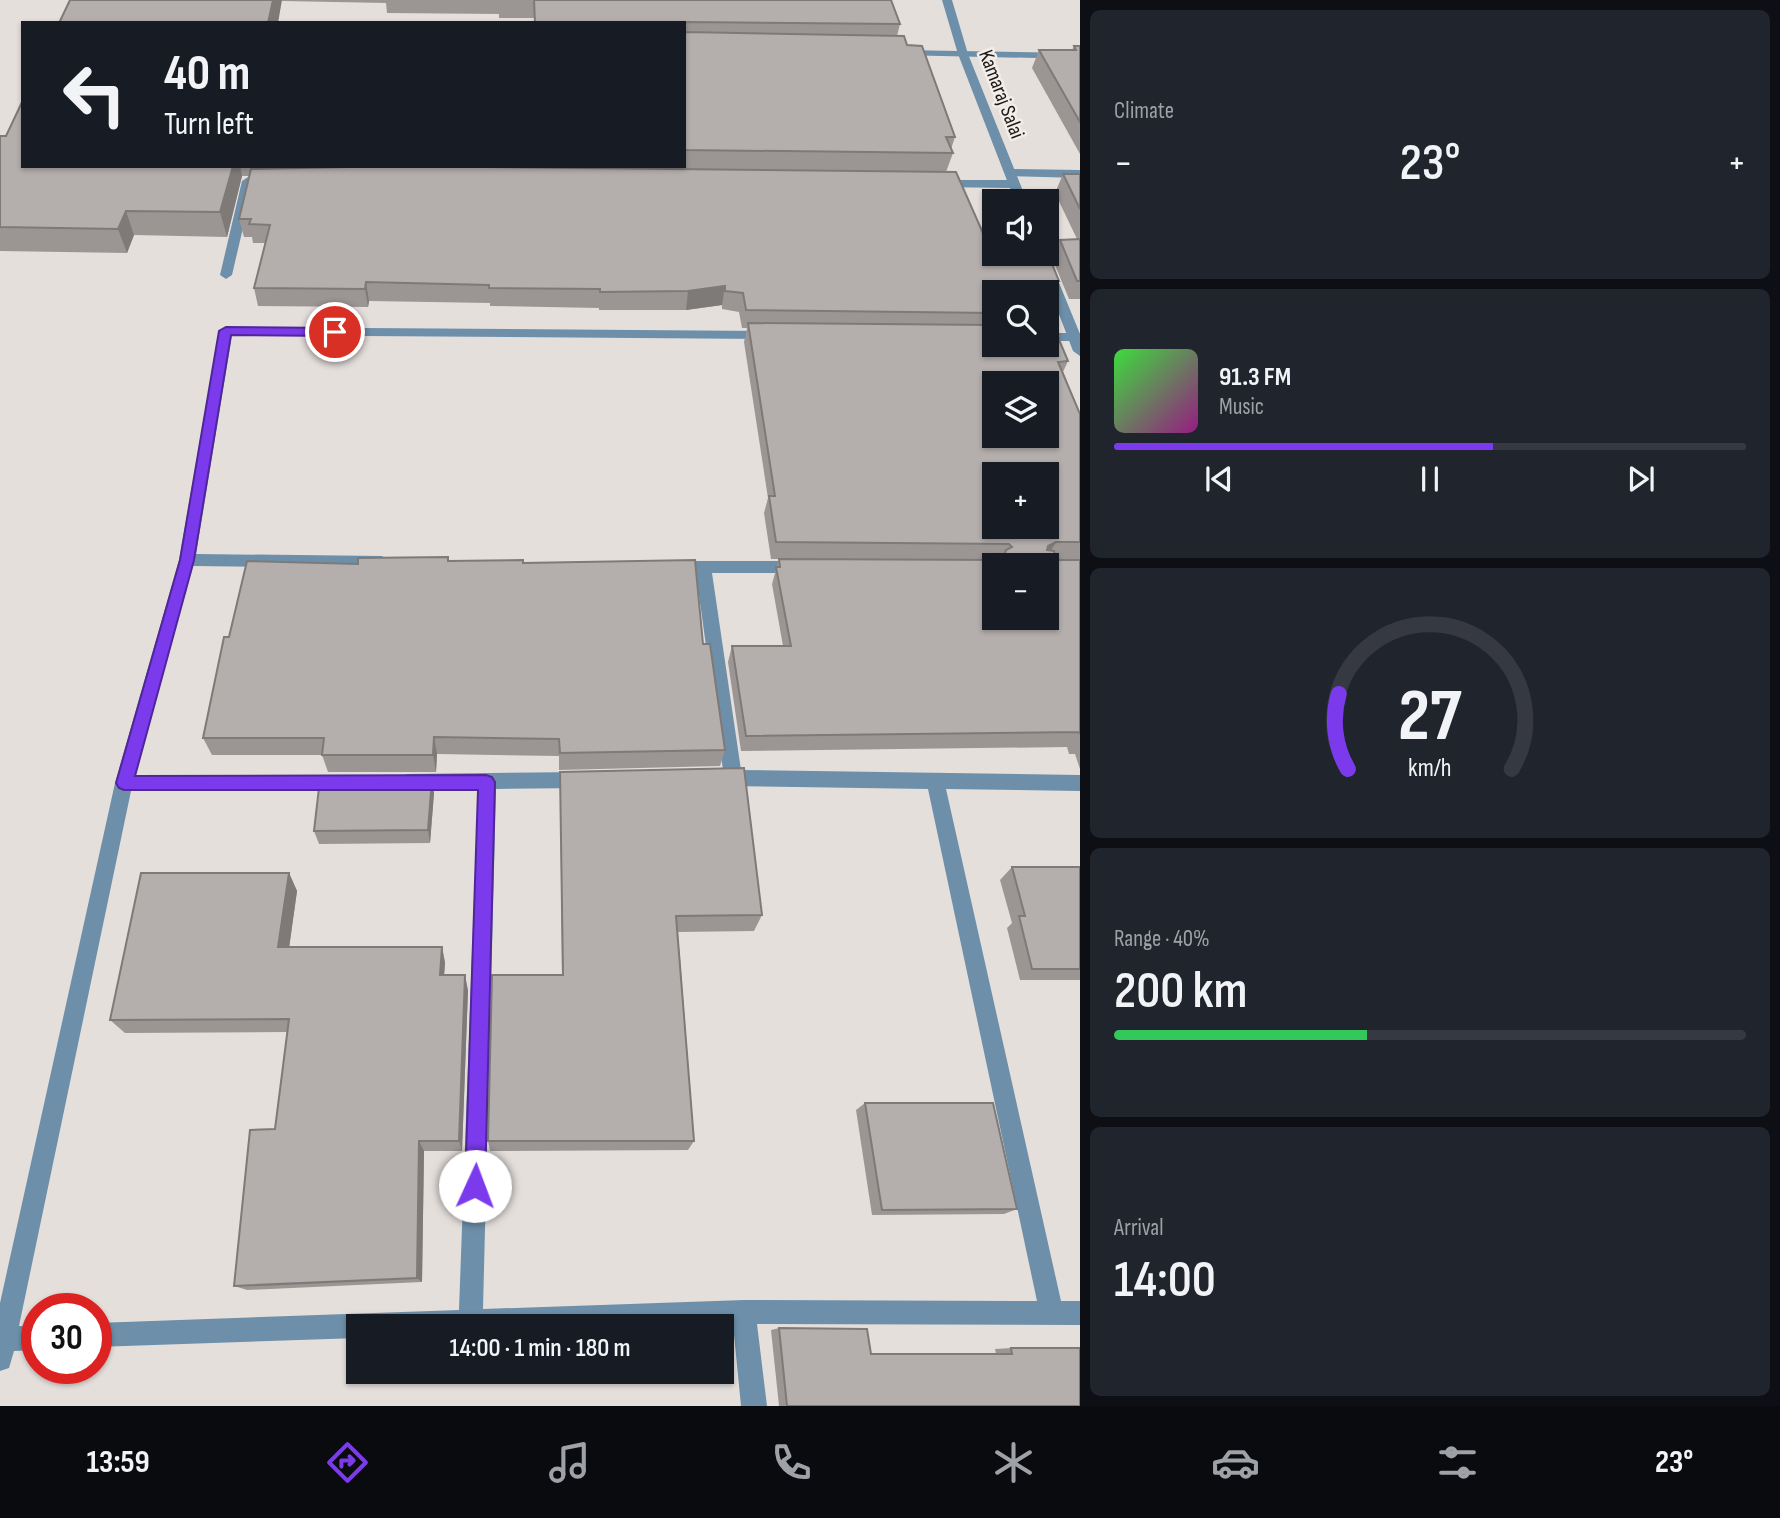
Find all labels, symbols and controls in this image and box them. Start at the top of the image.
text: 40 m [164,45,250,104]
street label: Kamaraj Salai [973,46,1030,142]
icon: left [49,49,140,140]
text: Climate [1114,97,1174,125]
text: Turn left [164,105,254,144]
text: 23° [1400,132,1460,195]
text: − [1114,141,1133,186]
text: + [1727,141,1746,186]
map controls [982,189,1059,630]
button: sound [982,189,1059,266]
button: search [982,280,1059,357]
pin [305,302,365,362]
icon: arrive [316,313,354,351]
text: 91.3 FM [1219,362,1291,393]
button: layers [982,371,1059,448]
text: Music [1219,393,1264,421]
icon: previous [1200,460,1238,498]
icon: pause [1411,460,1449,498]
icon: next [1622,460,1660,498]
button: + [982,462,1059,539]
button: − [982,553,1059,630]
text: 27 [1398,673,1462,761]
text: km/h [1408,753,1452,784]
text: Range · 40% [1114,925,1210,953]
text: 200 km [1114,960,1248,1023]
position arrow [438,1149,512,1223]
text: Arrival [1114,1214,1163,1242]
text: 14:00 [1114,1249,1216,1312]
speed limit sign: 30 [21,1293,112,1384]
text: 14:00 · 1 min · 180 m [450,1333,630,1364]
icon: directions [323,1438,372,1487]
icon: music [545,1438,594,1487]
icon: phone [767,1438,816,1487]
icon: climate [989,1438,1038,1487]
icon: car [1211,1438,1260,1487]
icon: filters [1433,1438,1482,1487]
text: 13:59 [87,1443,150,1482]
text: 23° [1655,1443,1693,1482]

